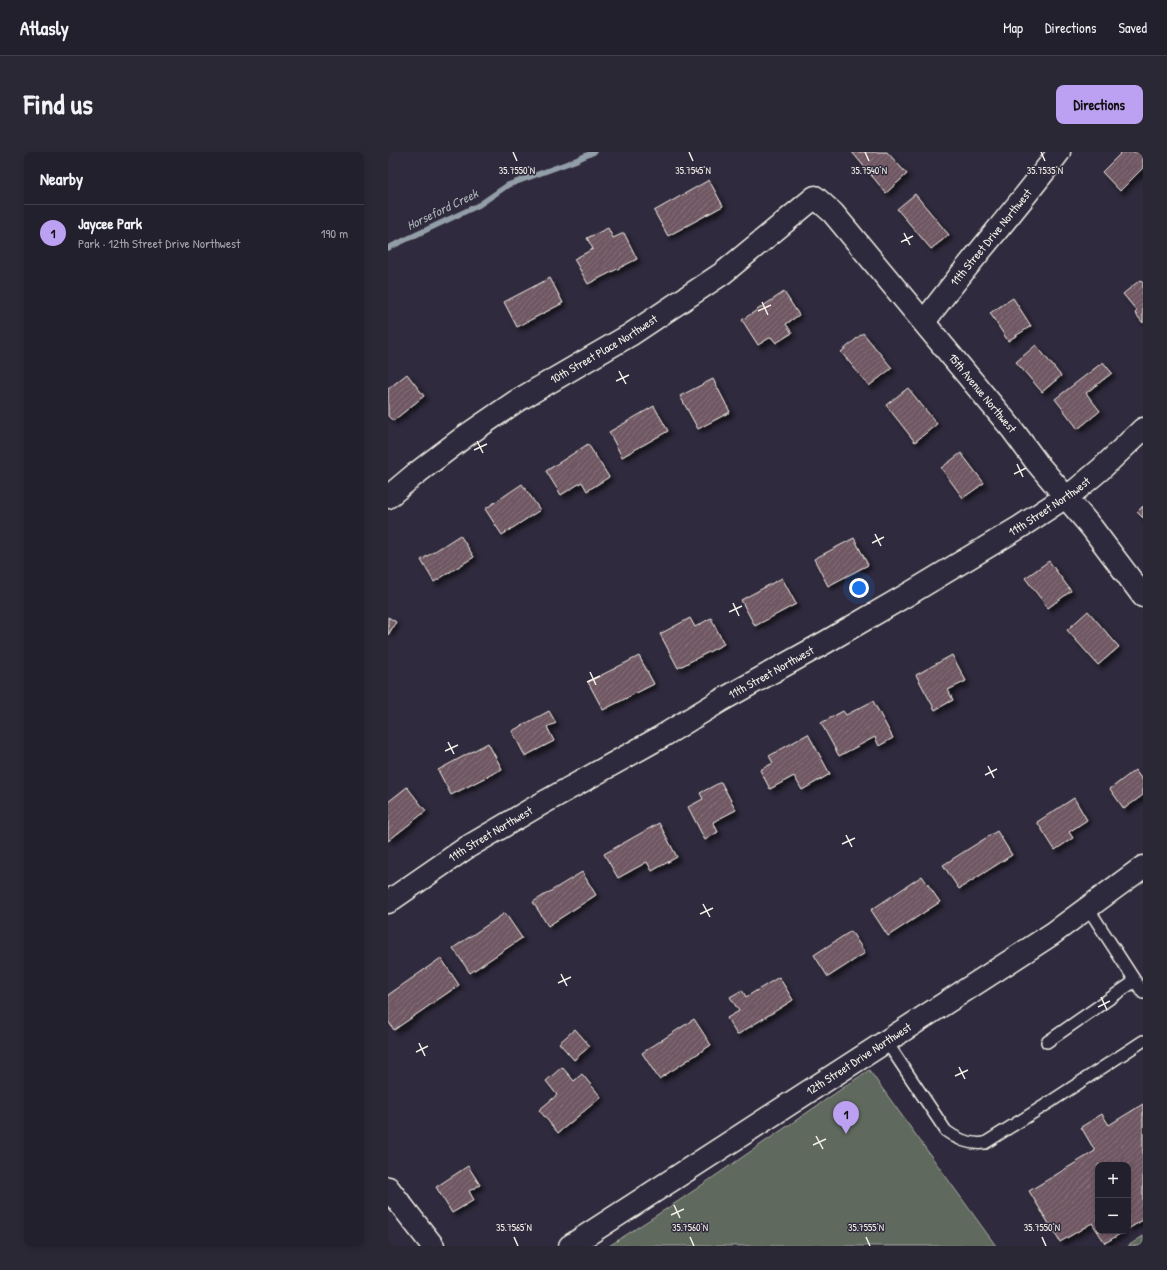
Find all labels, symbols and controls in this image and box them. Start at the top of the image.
text: Atlasly [20,15,69,41]
text: Map [1003,18,1023,37]
text: Directions [1045,18,1096,37]
text: Saved [1118,18,1147,37]
text: Find us [24,85,93,123]
button: Directions [1056,85,1143,124]
text: 35.7550°N [499,164,535,177]
text: 35.7545°N [675,164,711,177]
text: 35.7540°N [851,164,887,177]
text: 35.7535°N [1027,164,1063,177]
text: Nearby [40,167,83,190]
water label: Horseford Creek [403,183,482,234]
street label: 11th Street Drive Northwest [946,184,1036,289]
text: Jaycee Park [78,213,142,234]
text: 1 [51,224,55,242]
text: 190 m [321,224,348,242]
text: Park · 12th Street Drive Northwest [78,234,241,252]
street label: 10th Street Place Northwest [547,310,661,388]
street label: 15th Avenue Northwest [945,349,1021,437]
street label: 11th Street Northwest [1005,472,1094,540]
your location [849,578,869,598]
street label: 11th Street Northwest [725,641,818,703]
street label: 11th Street Northwest [445,801,536,866]
street label: 12th Street Drive Northwest [803,1018,915,1099]
pin: 1 [833,1101,859,1134]
map controls [1095,1162,1131,1234]
button: + [1095,1162,1131,1198]
button: − [1095,1198,1131,1234]
text: 35.7565°N [496,1221,532,1234]
text: 35.7560°N [672,1221,708,1234]
text: 35.7555°N [848,1221,884,1234]
text: 35.7550°N [1024,1221,1060,1234]

